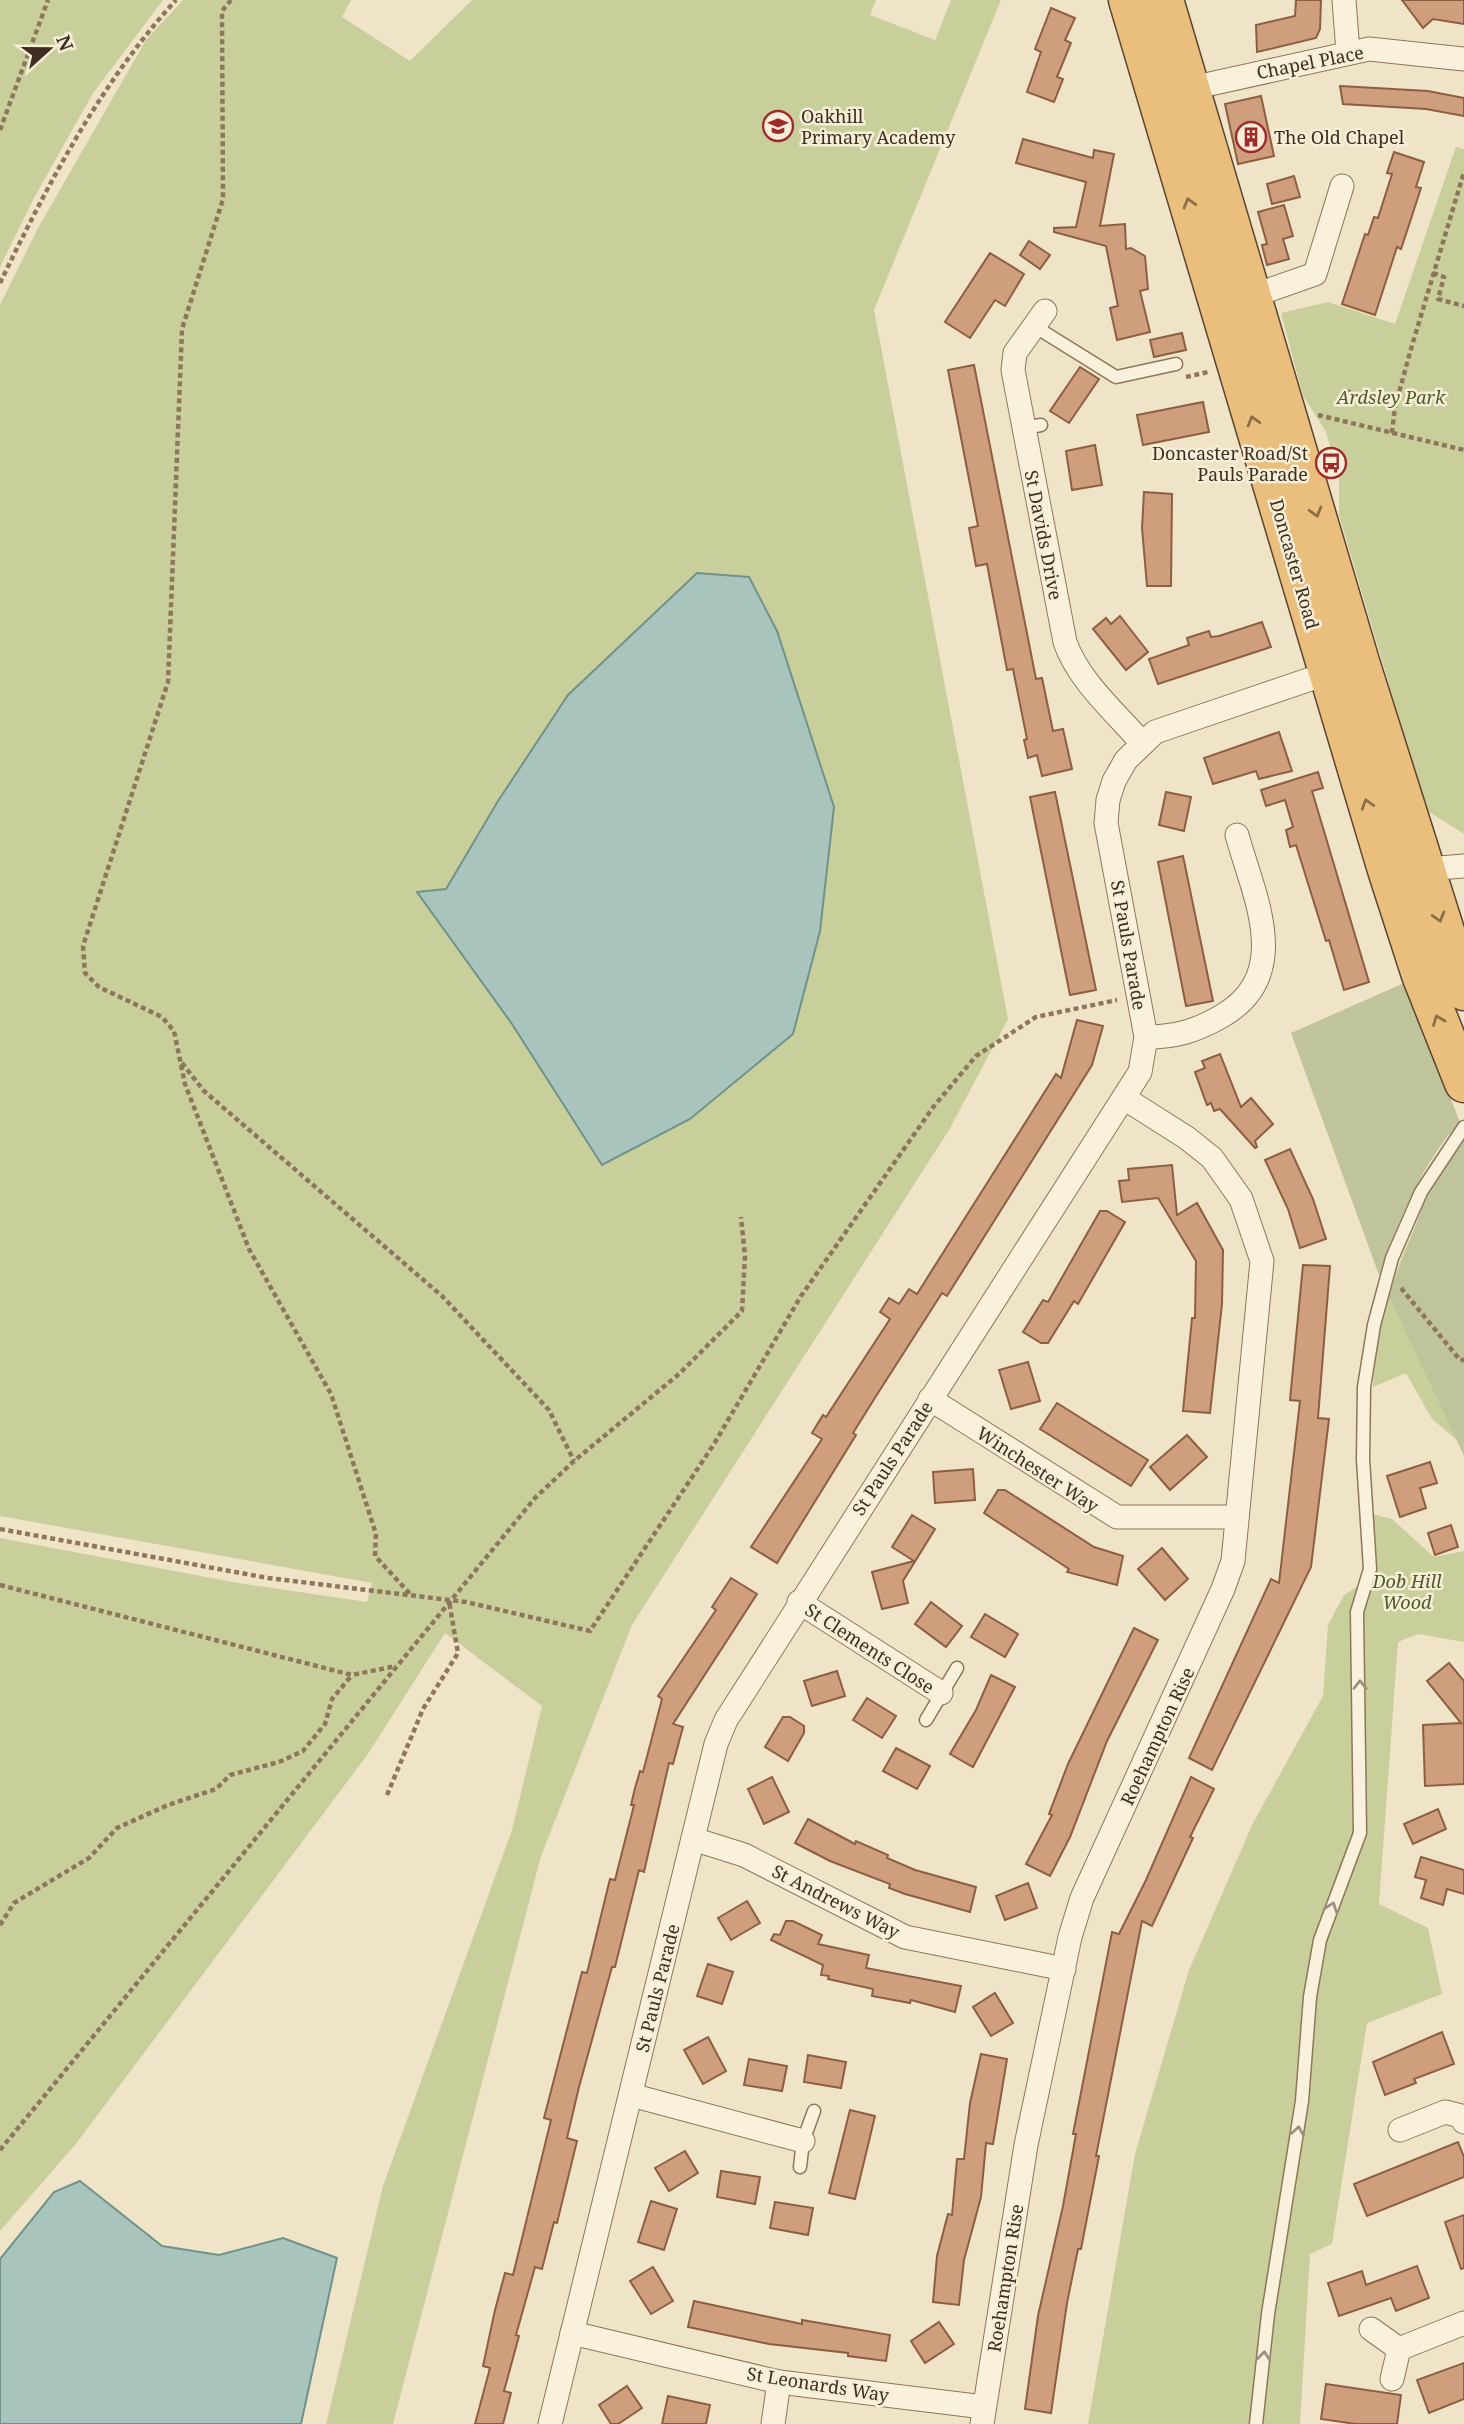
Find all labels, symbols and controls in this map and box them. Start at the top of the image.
north arrow [14,14,84,84]
text: N [50,31,80,55]
street label: Chapel Place [1254,40,1366,84]
place label: Oakhill Primary Academy [801,104,956,149]
school or university icon: Oakhill Primary Academy [761,109,795,143]
building icon: The Old Chapel [1234,120,1268,154]
place label: The Old Chapel [1274,125,1405,149]
one-way arrow [1182,197,1197,209]
park label: Ardsley Park [1335,385,1446,409]
one-way arrow [1246,416,1261,428]
place label: Doncaster Road/St Pauls Parade [1152,441,1308,486]
bus stop icon: Doncaster Road/St Pauls Parade [1314,446,1348,480]
street label: St Davids Drive [1020,468,1068,602]
street label: Doncaster Road [1265,496,1325,632]
one-way arrow [1308,505,1323,517]
one-way arrow [1360,798,1375,810]
street label: St Pauls Parade [1106,878,1152,1012]
one-way arrow [1430,911,1445,923]
one-way arrow [1433,1014,1447,1026]
street label: St Pauls Parade [846,1396,938,1520]
street label: Winchester Way [972,1421,1104,1518]
park label: Dob Hill Wood [1372,1569,1442,1614]
street label: St Clements Close [801,1597,939,1699]
street label: Roehampton Rise [1114,1663,1200,1809]
one-way arrow [1352,1679,1368,1690]
street label: St Andrews Way [768,1859,905,1944]
one-way arrow [1324,1902,1338,1914]
street label: St Pauls Parade [629,1921,685,2055]
one-way arrow [1290,2125,1305,2137]
street label: Roehampton Rise [981,2202,1029,2354]
one-way arrow [1256,2350,1271,2362]
street label: St Leonards Way [745,2361,892,2407]

